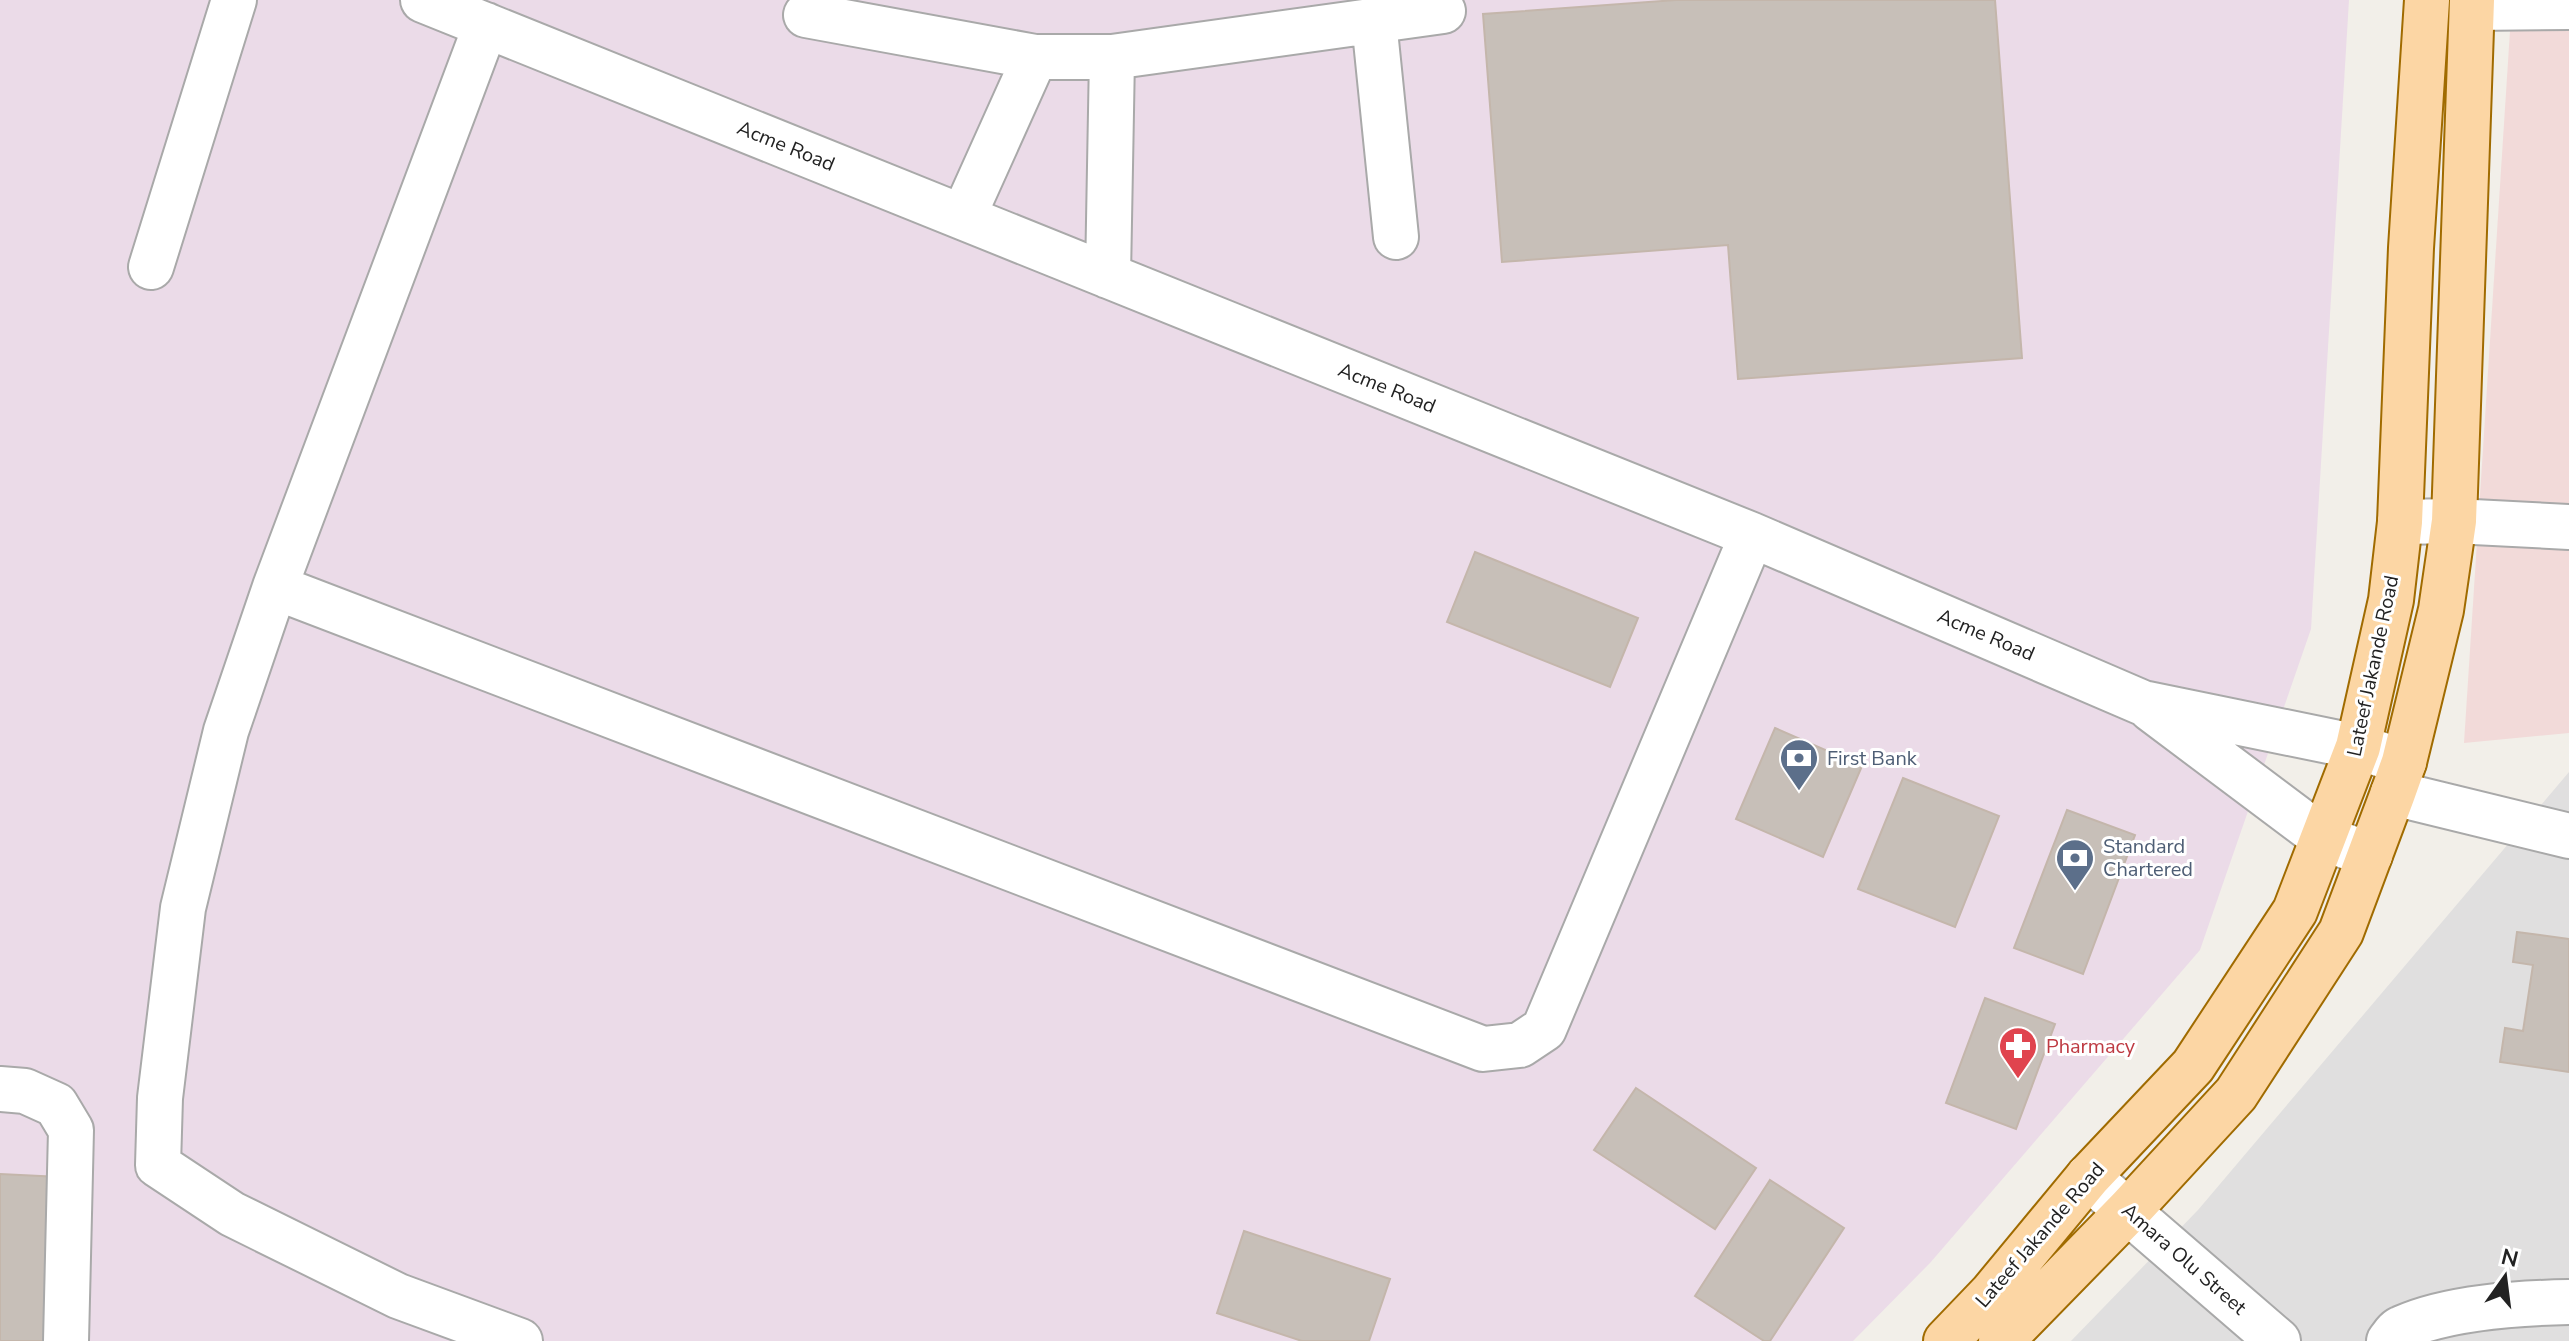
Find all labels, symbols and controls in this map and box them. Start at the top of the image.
street label: Acme Road [733,114,839,178]
street label: Acme Road [1334,356,1440,420]
street label: Lateef Jakande Road [2341,573,2405,759]
street label: Acme Road [1933,602,2039,668]
bank icon: First Bank [1778,737,1820,792]
place label: First Bank [1827,745,1918,772]
place label: Standard Chartered [2103,833,2193,883]
bank icon: Standard Chartered [2054,837,2096,892]
pharmacy icon: Pharmacy [1997,1025,2039,1080]
place label: Pharmacy [2046,1033,2136,1060]
street label: Lateef Jakande Road [1969,1157,2111,1313]
street label: Amara Olu Street [2116,1197,2253,1321]
north arrow [2465,1237,2545,1317]
text: N [2498,1242,2521,1275]

